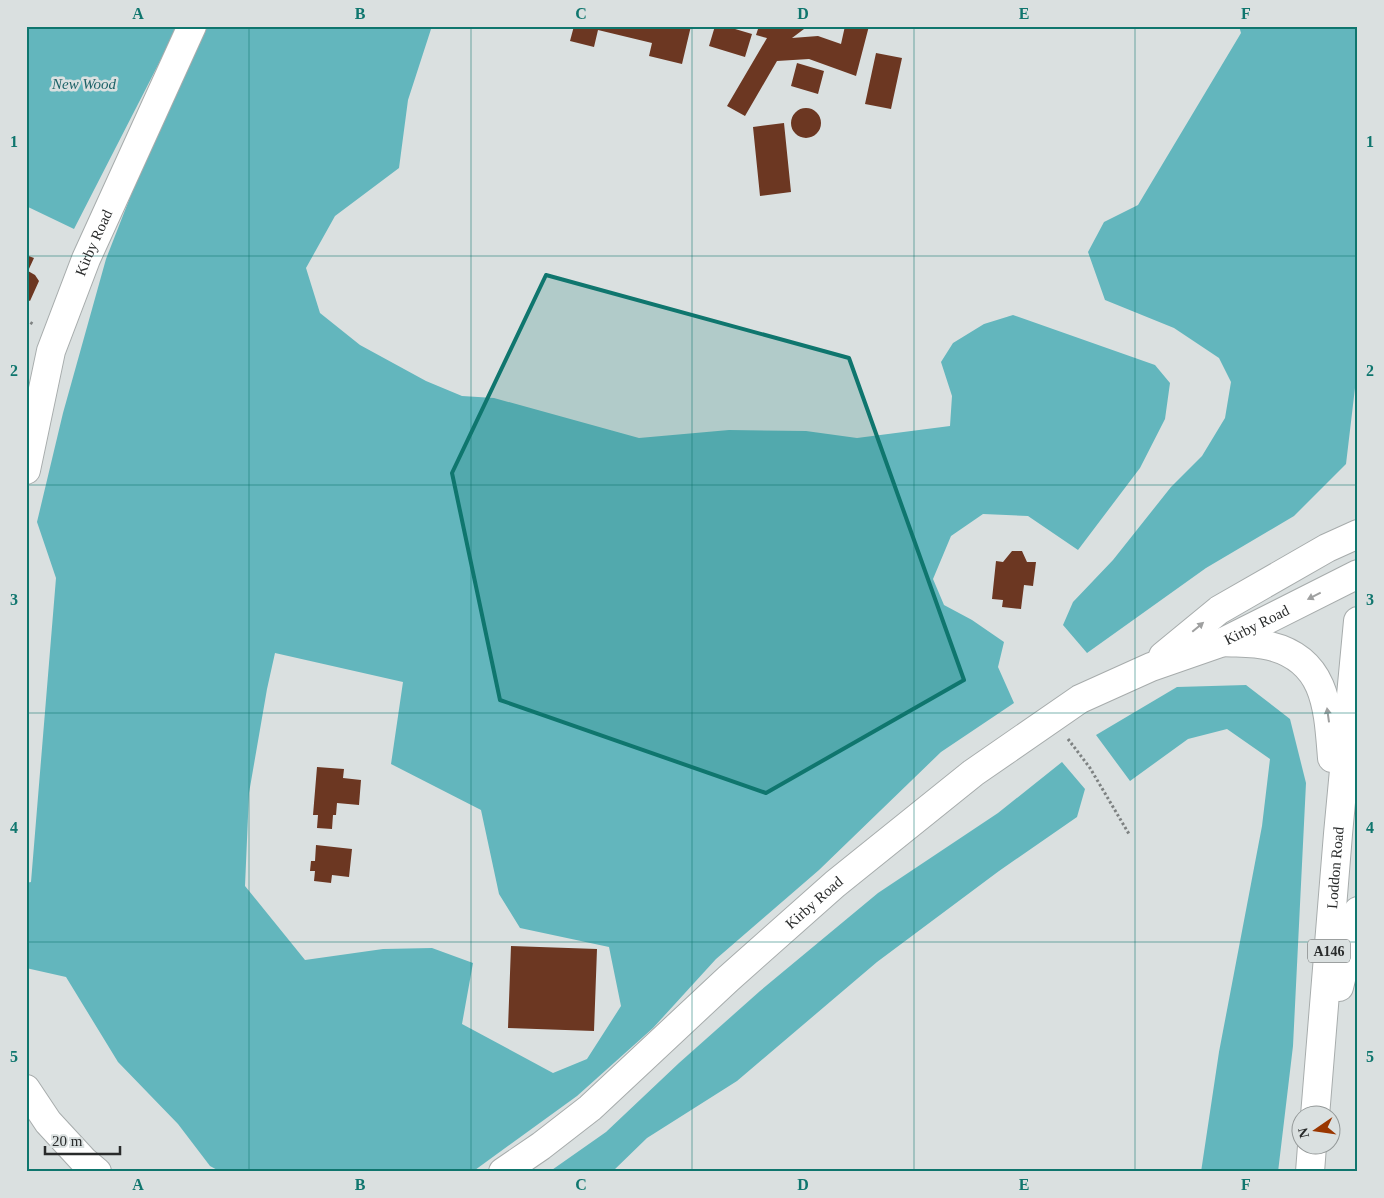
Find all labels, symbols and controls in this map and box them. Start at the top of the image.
text: A [132,5,144,22]
text: B [355,5,366,22]
text: C [575,5,587,22]
text: D [797,5,809,22]
text: E [1019,5,1029,22]
text: F [1241,5,1251,22]
park label: New Wood [51,76,117,92]
text: 1 [10,133,18,150]
text: 1 [1366,133,1374,150]
street label: Kirby Road [72,207,116,278]
text: 2 [10,362,18,379]
text: 2 [1366,362,1374,379]
text: 3 [10,591,18,608]
text: 3 [1366,591,1374,608]
one-way arrow [1307,592,1321,600]
street label: Kirby Road [1222,602,1292,648]
one-way arrow [1191,621,1204,632]
one-way arrow [1324,707,1332,723]
text: 4 [10,819,18,836]
text: 4 [1366,819,1374,836]
street label: Loddon Road [1324,826,1347,909]
street label: Kirby Road [782,873,846,932]
road number: A146 [1308,939,1350,962]
text: 5 [10,1048,18,1065]
text: 5 [1366,1048,1374,1065]
north arrow [1292,1106,1342,1156]
scale bar [45,1123,120,1155]
text: N [1295,1126,1312,1139]
text: 20 m [52,1133,83,1149]
text: A [132,1176,144,1193]
text: B [355,1176,366,1193]
text: C [575,1176,587,1193]
text: D [797,1176,809,1193]
text: E [1019,1176,1029,1193]
text: F [1241,1176,1251,1193]

